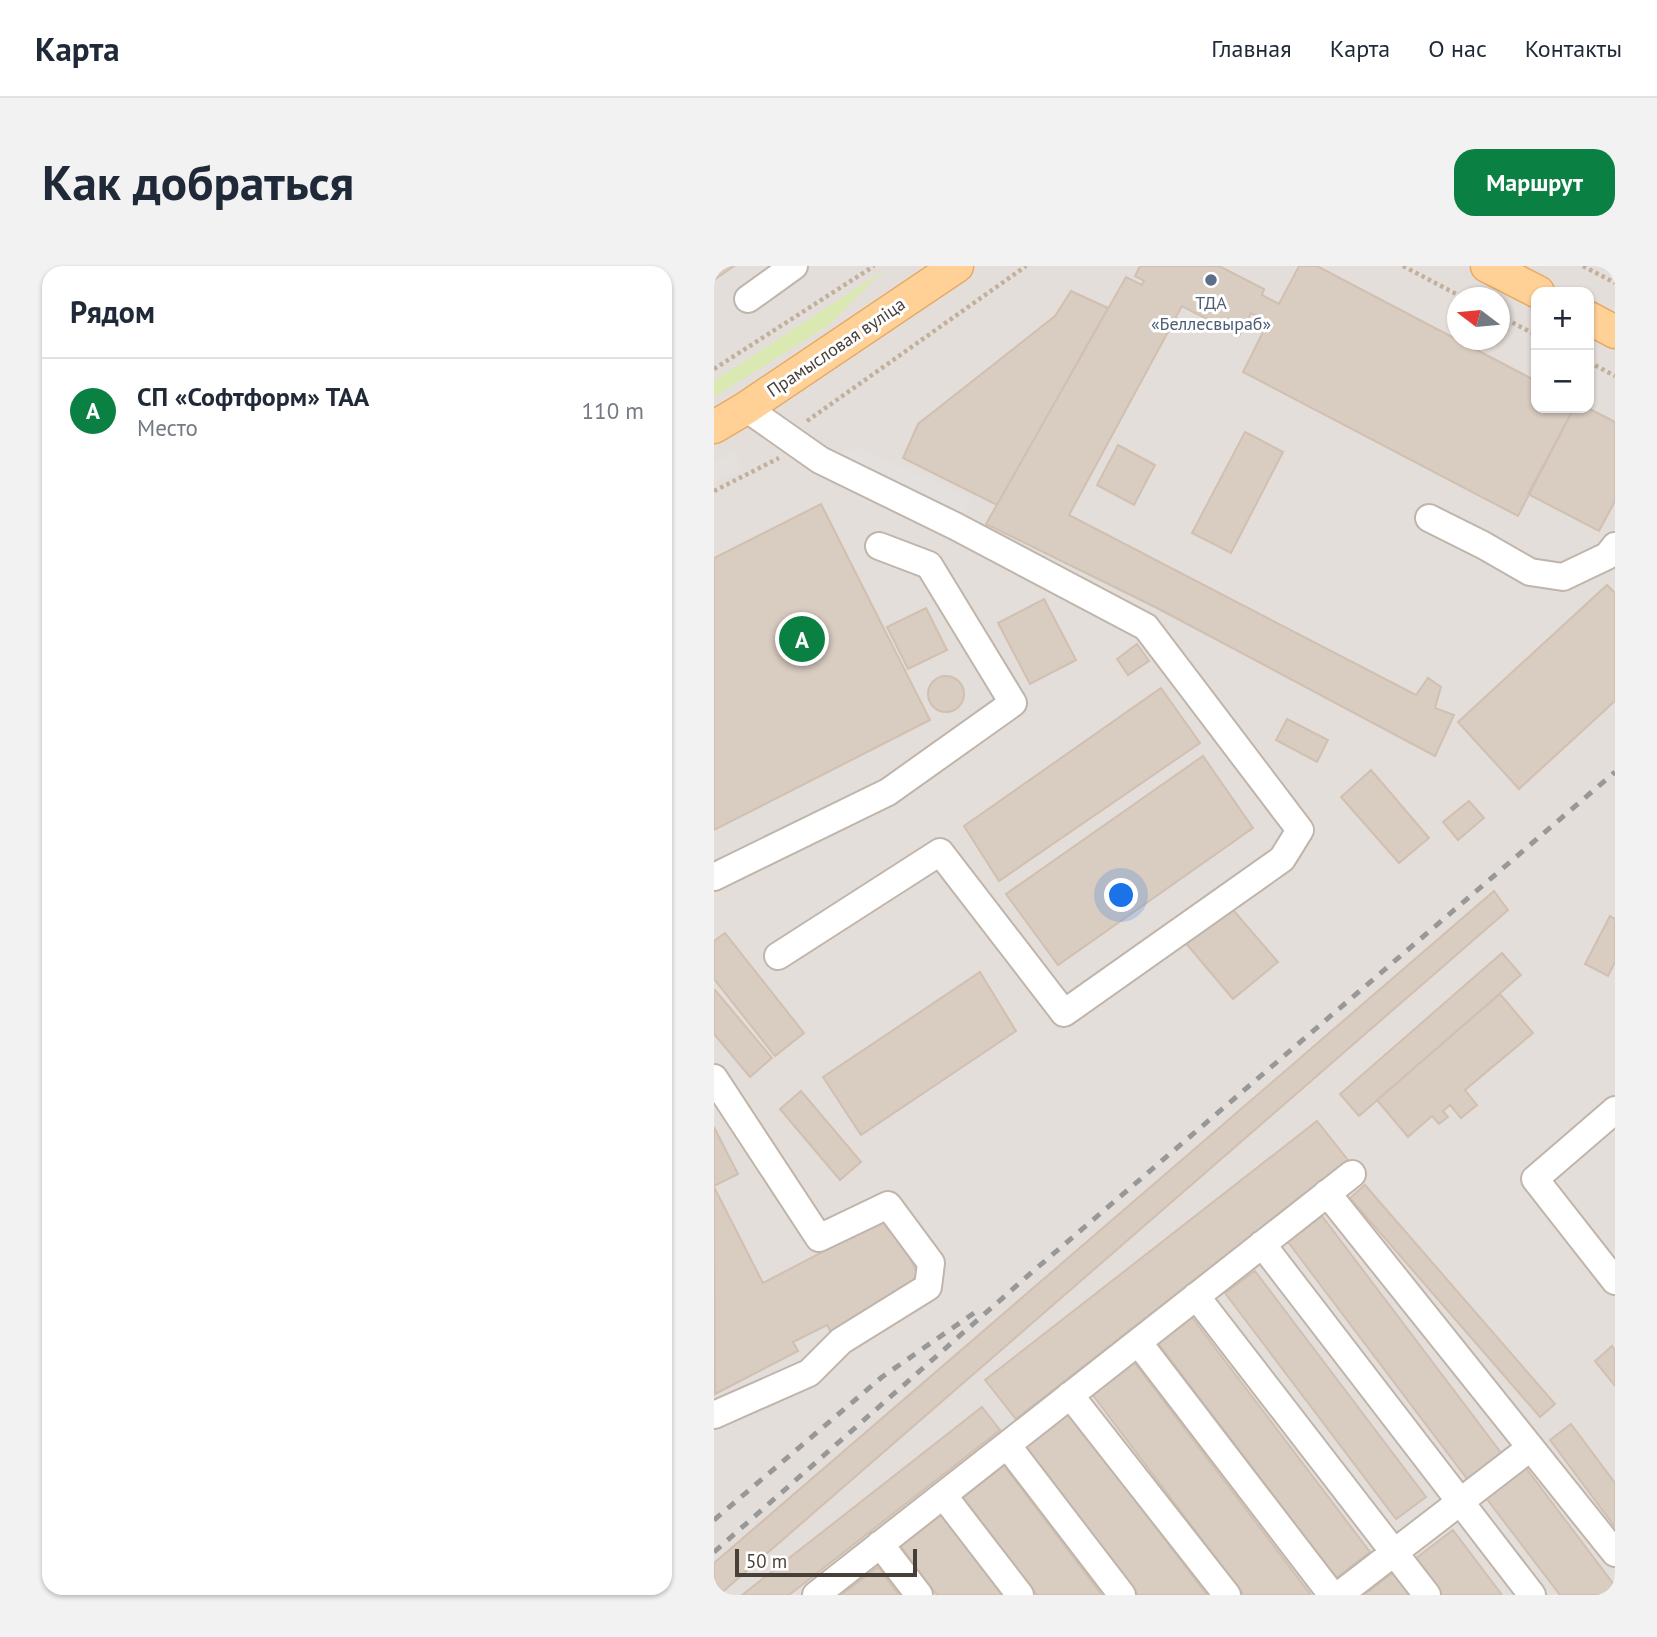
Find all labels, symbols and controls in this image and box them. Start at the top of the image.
text: Карта [35,27,120,70]
text: Главная [1211,33,1292,64]
text: Карта [1330,33,1390,64]
text: О нас [1428,33,1487,64]
text: Контакты [1525,33,1622,64]
button: Маршрут [1454,149,1615,216]
text: Как добраться [42,150,354,214]
marker: ТДА «Беллесвыраб» [1203,272,1219,288]
north arrow [1447,287,1510,350]
map controls [1531,287,1594,413]
button: + [1531,287,1594,350]
place label: ТДА «Беллесвыраб» [1151,291,1271,335]
text: Рядом [70,292,155,331]
street label: Прамысловая вуліца [762,292,910,402]
button: − [1531,350,1594,413]
text: СП «Софтформ» ТАА [137,380,369,413]
text: A [86,396,100,425]
text: 110 m [582,396,644,425]
text: Место [137,413,198,442]
pin: A [779,613,825,665]
your location [1104,878,1138,912]
scale bar [735,1546,917,1578]
text: 50 m [746,1549,787,1573]

